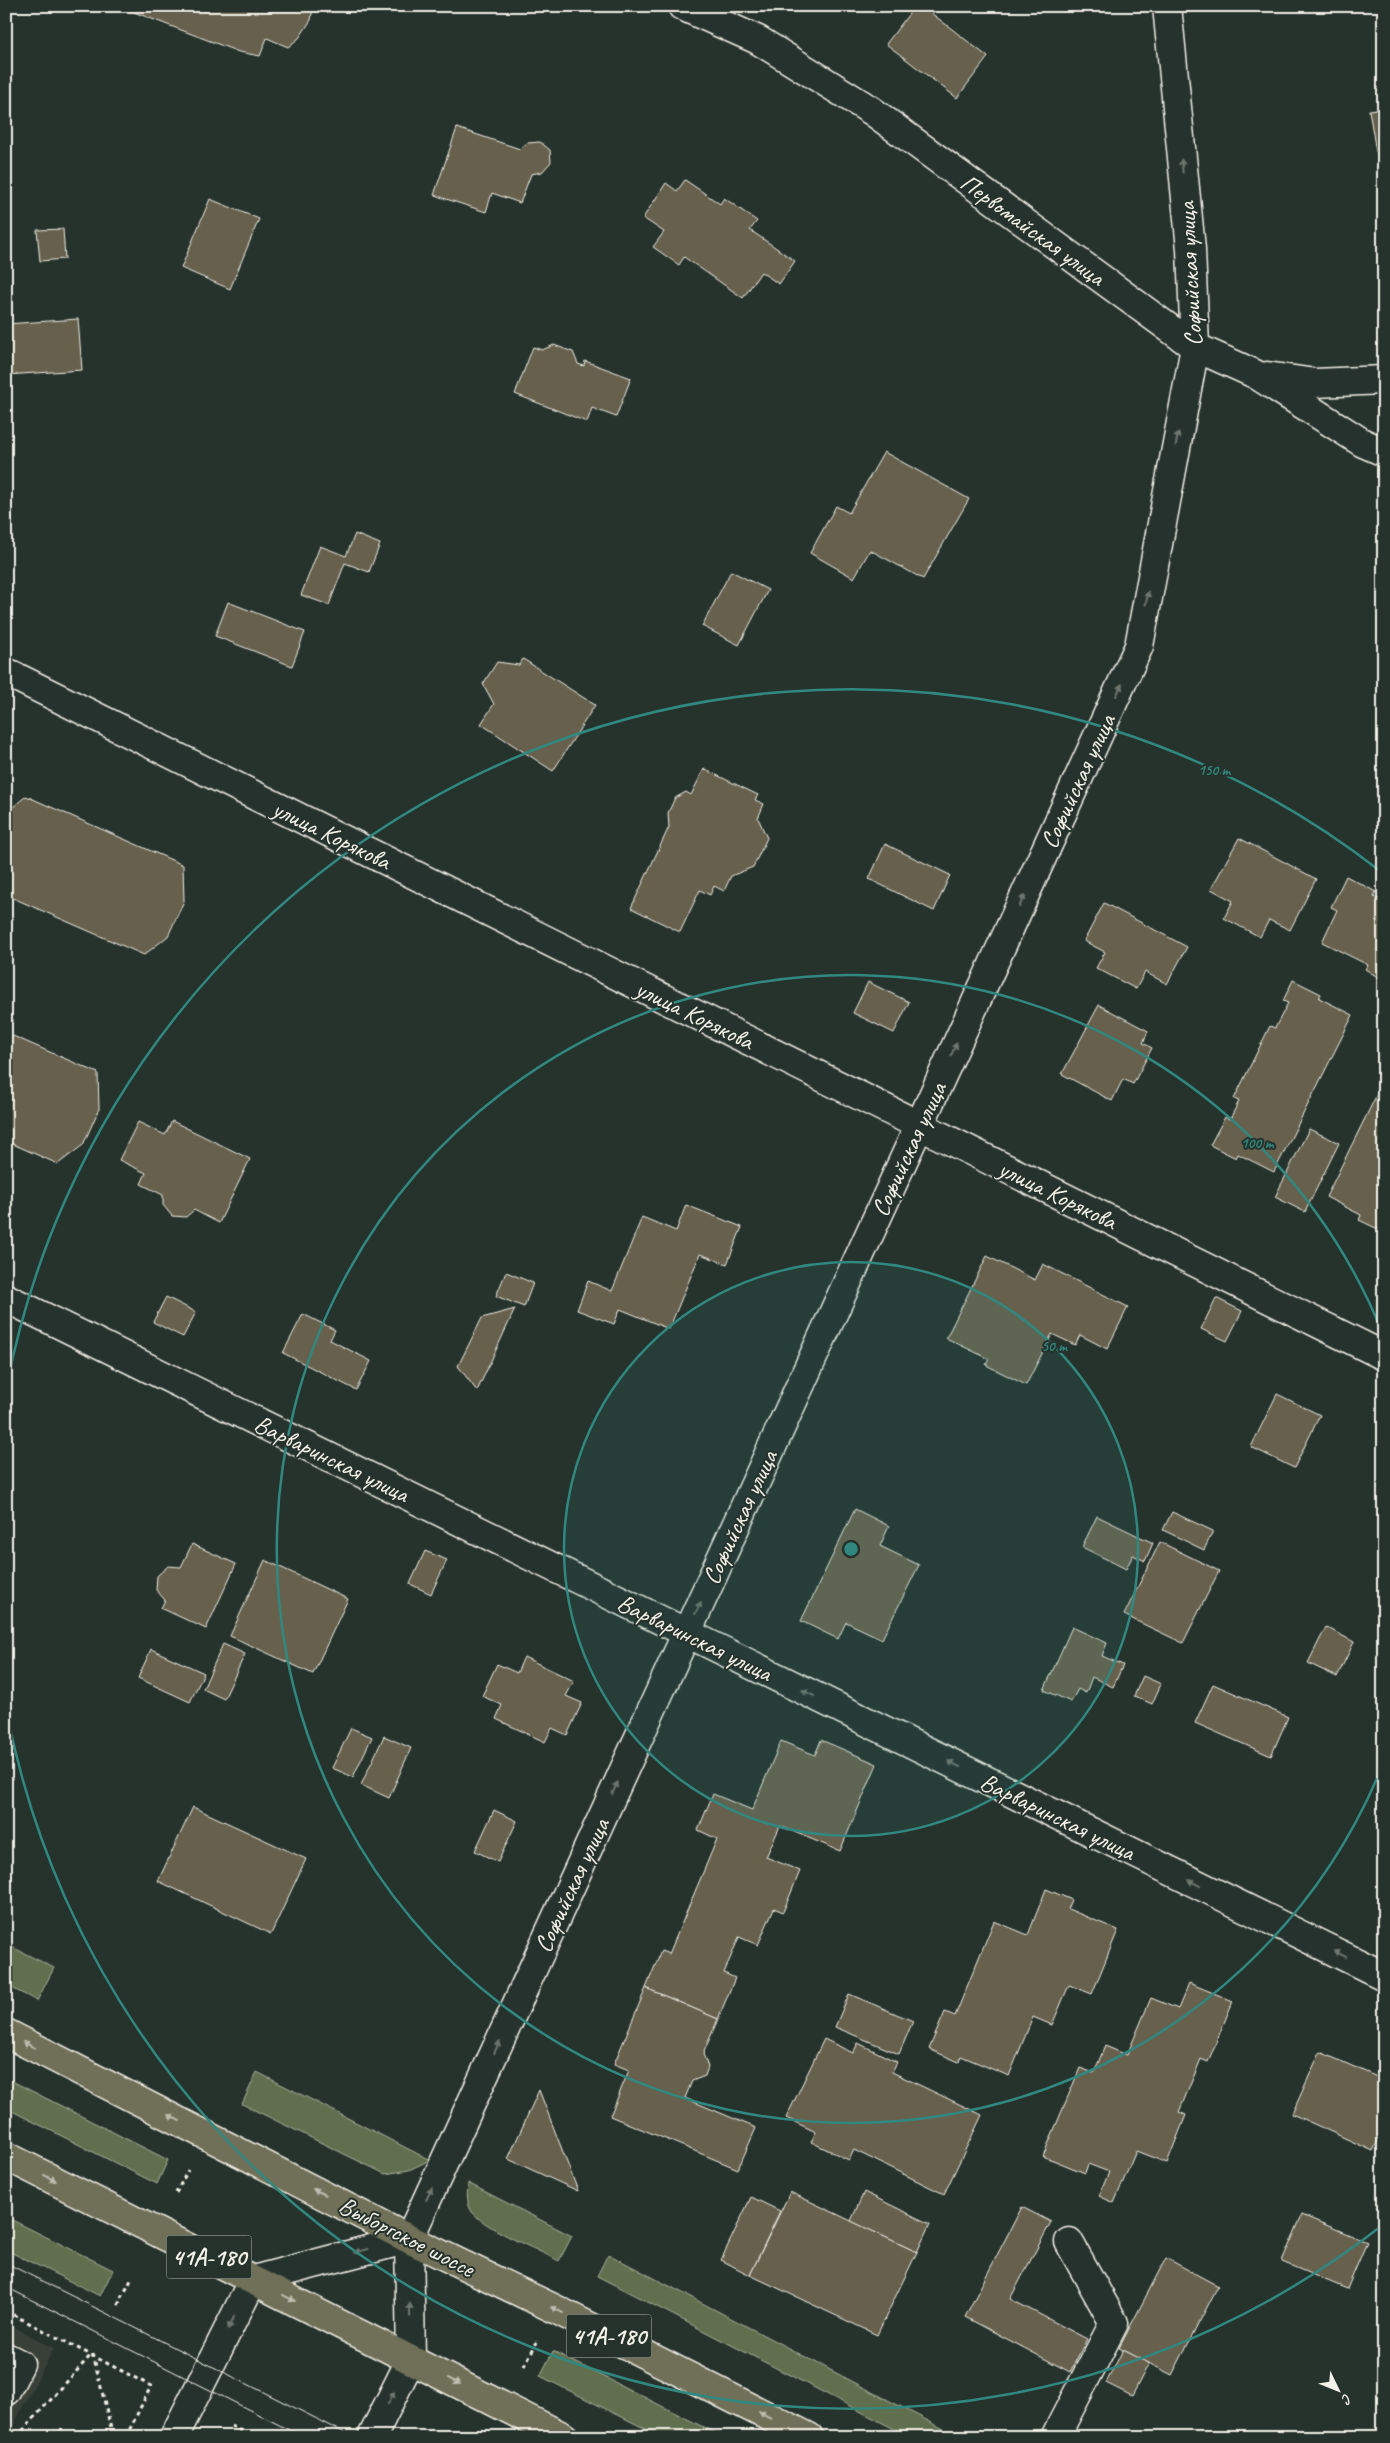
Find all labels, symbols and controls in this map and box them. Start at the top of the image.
one-way arrow [1178,158,1186,174]
street label: Первомайская улица [954,166,1113,294]
street label: Софийская улица [1170,199,1210,347]
one-way arrow [1174,430,1182,446]
one-way arrow [1144,590,1152,606]
one-way arrow [1115,683,1123,697]
street label: Софийская улица [1033,707,1124,854]
text: 150 m [1198,761,1232,780]
street label: улица Корякова [265,792,398,878]
one-way arrow [1018,894,1026,908]
street label: улица Корякова [628,972,761,1058]
one-way arrow [950,1042,958,1056]
street label: Софийская улица [864,1075,955,1222]
text: 100 m [1241,1134,1275,1153]
street label: улица Корякова [991,1152,1124,1238]
text: 50 m [1041,1337,1068,1356]
street label: Варваринская улица [249,1408,416,1511]
street label: Софийская улица [695,1443,786,1590]
centre of rings [842,1540,860,1558]
street label: Варваринская улица [612,1587,779,1690]
one-way arrow [694,1601,702,1615]
one-way arrow [801,1689,816,1697]
one-way arrow [947,1760,961,1768]
street label: Варваринская улица [975,1766,1142,1869]
one-way arrow [612,1781,620,1795]
street label: Софийская улица [527,1811,618,1958]
one-way arrow [1187,1878,1201,1886]
one-way arrow [1333,1950,1347,1958]
one-way arrow [493,2040,501,2054]
one-way arrow [22,2041,36,2049]
one-way arrow [167,2114,181,2122]
one-way arrow [43,2174,57,2182]
one-way arrow [424,2187,433,2202]
one-way arrow [311,2188,326,2196]
street label: Выборгское шоссе [333,2189,481,2286]
road number: 41А-180 [166,2236,252,2278]
one-way arrow [354,2247,369,2255]
one-way arrow [282,2294,296,2302]
one-way arrow [406,2302,414,2318]
one-way arrow [550,2306,565,2315]
road number: 41А-180 [566,2314,652,2358]
one-way arrow [227,2316,235,2330]
north arrow [1312,2366,1362,2416]
one-way arrow [447,2377,462,2385]
text: С [1337,2390,1356,2408]
one-way arrow [387,2391,395,2405]
one-way arrow [758,2411,772,2419]

